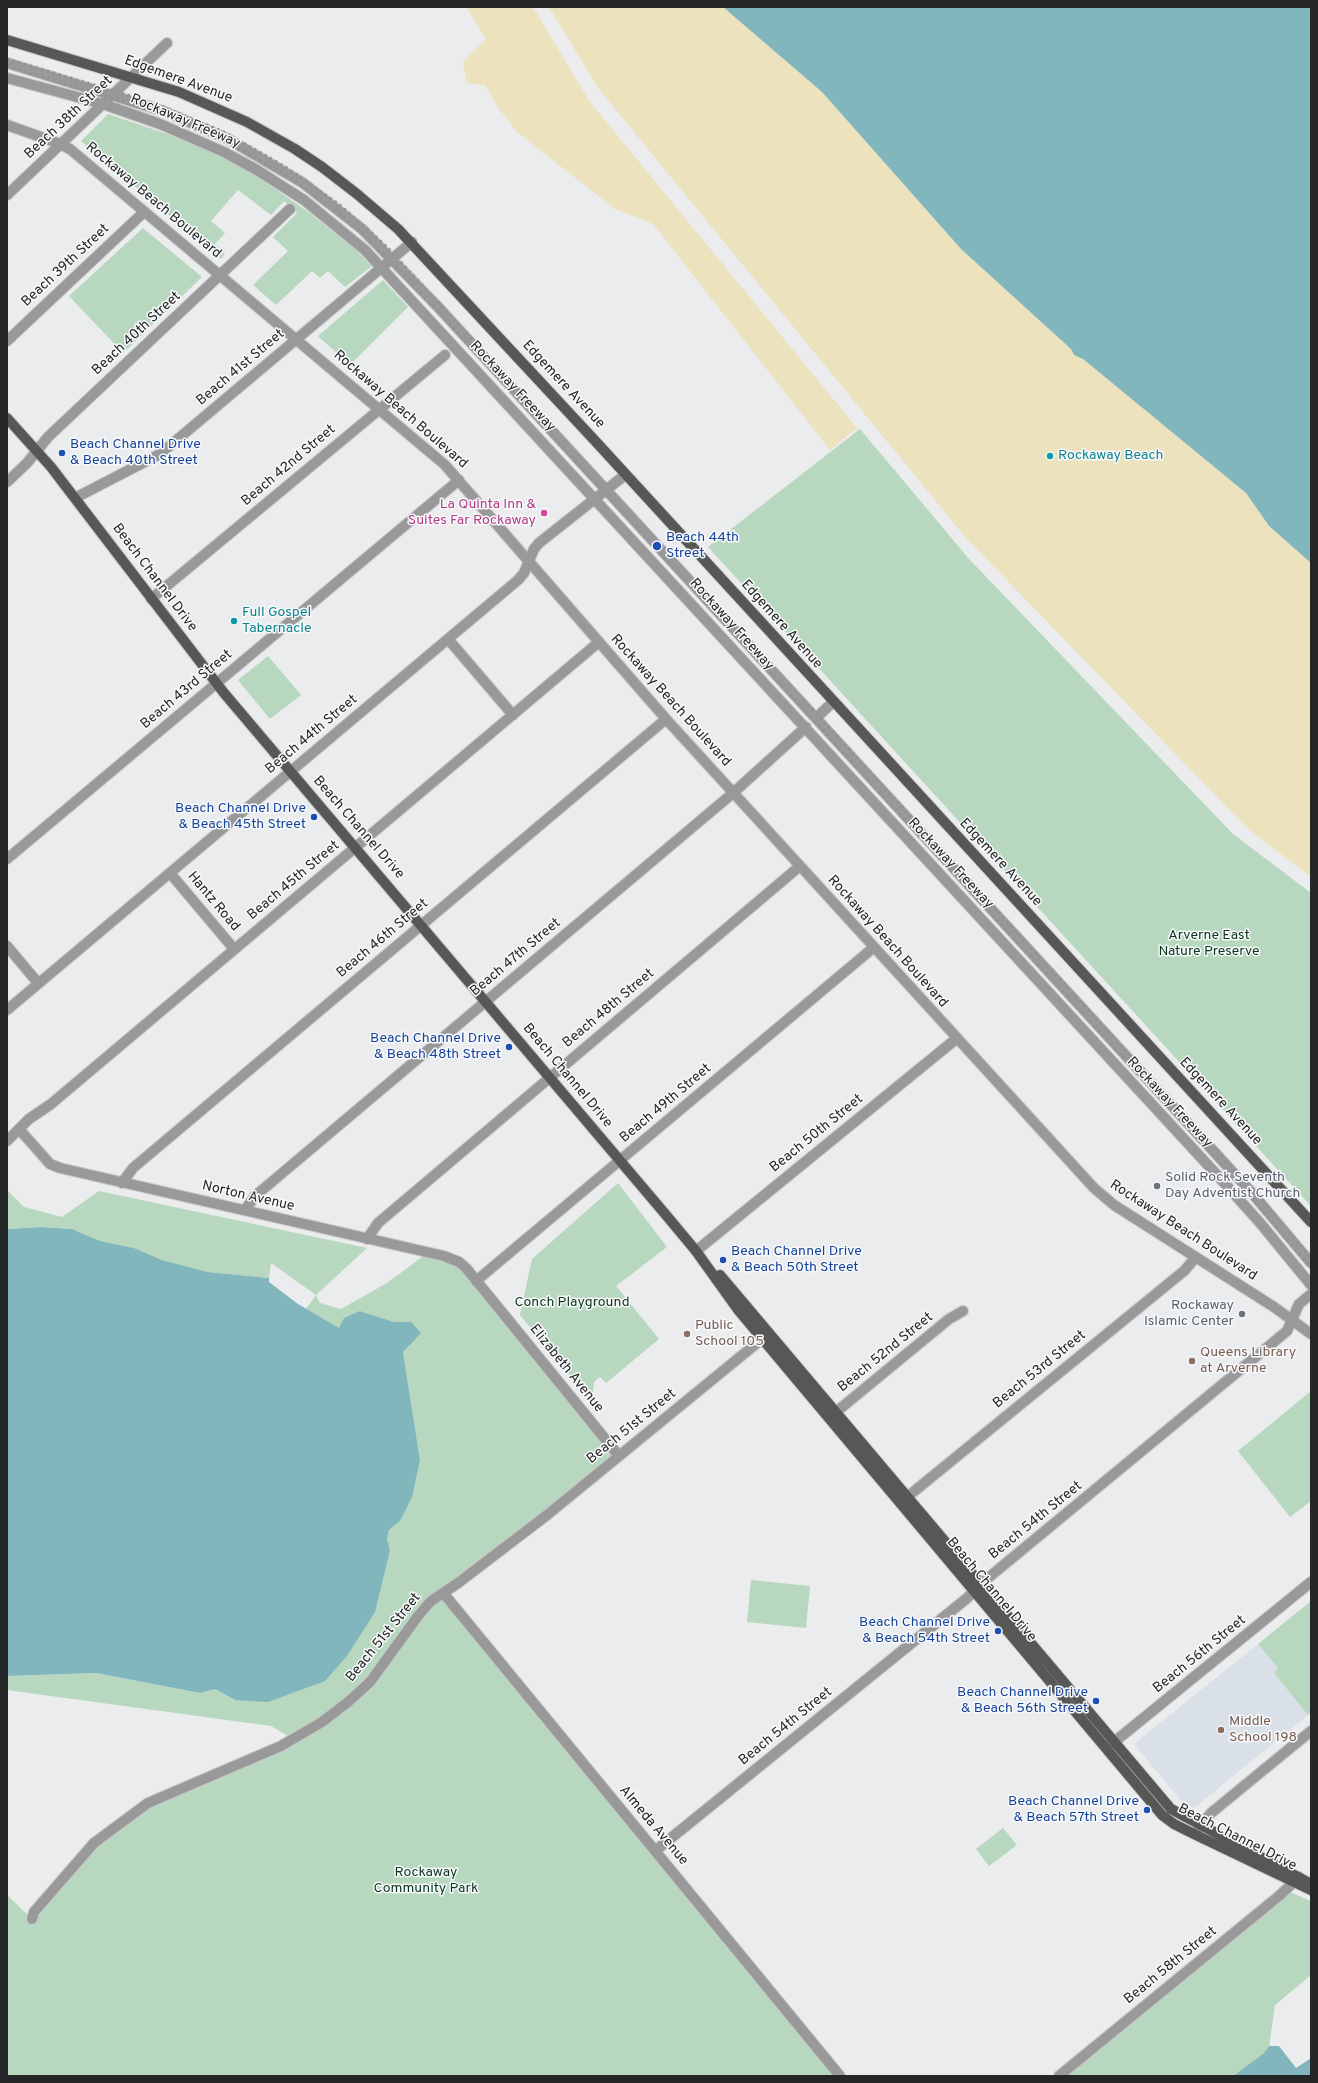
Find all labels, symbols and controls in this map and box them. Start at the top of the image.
street label: Edgemere Avenue [122,53,234,107]
street label: Beach 38th Street [22,73,116,163]
street label: Rockaway Freeway [127,91,243,153]
street label: Rockaway Beach Boulevard [82,139,224,263]
street label: Beach 39th Street [19,221,113,311]
street label: Beach 40th Street [89,289,185,379]
street label: Beach 41st Street [194,326,288,410]
street label: Rockaway Freeway [466,338,558,436]
street label: Edgemere Avenue [518,338,608,432]
street label: Rockaway Beach Boulevard [330,347,470,473]
street label: Beach 42nd Street [239,422,339,510]
place label: Beach Channel Drive & Beach 40th Street [70,437,201,470]
marker: Beach Channel Drive & Beach 40th Street [57,448,67,458]
place label: Rockaway Beach [1058,448,1163,464]
marker: Rockaway Beach [1045,451,1055,461]
place label: La Quinta Inn & Suites Far Rockaway [408,497,536,530]
marker: La Quinta Inn & Suites Far Rockaway [539,508,549,518]
street label: Beach Channel Drive [108,521,200,635]
place label: Beach 44th Street [666,530,739,562]
marker: Beach 44th Street [651,540,663,552]
street label: Rockaway Freeway [685,576,777,674]
street label: Edgemere Avenue [737,577,825,673]
place label: Full Gospel Tabernacle [242,605,311,638]
marker: Full Gospel Tabernacle [229,616,239,626]
street label: Rockaway Beach Boulevard [606,631,734,771]
street label: Beach 43rd Street [138,647,236,733]
street label: Beach 44th Street [263,692,361,778]
street label: Beach Channel Drive [309,773,407,883]
place label: Beach Channel Drive & Beach 45th Street [175,801,306,834]
marker: Beach Channel Drive & Beach 45th Street [309,812,319,822]
street label: Rockaway Freeway [904,815,996,913]
street label: Edgemere Avenue [955,816,1045,910]
street label: Beach 45th Street [245,838,343,924]
street label: Hantz Road [183,869,243,935]
street label: Rockaway Beach Boulevard [823,872,951,1012]
street label: Beach 46th Street [334,896,432,982]
street label: Beach 47th Street [467,915,565,1001]
park label: Arverne East Nature Preserve [1158,928,1260,960]
street label: Beach 48th Street [560,966,658,1052]
street label: Beach Channel Drive [518,1020,616,1132]
place label: Beach Channel Drive & Beach 48th Street [370,1031,501,1064]
marker: Beach Channel Drive & Beach 48th Street [504,1042,514,1052]
street label: Rockaway Freeway [1123,1054,1215,1152]
street label: Edgemere Avenue [1175,1055,1265,1149]
street label: Beach 49th Street [617,1061,715,1147]
street label: Beach 50th Street [767,1091,867,1177]
place label: Solid Rock Seventh Day Adventist Church [1165,1170,1300,1202]
street label: Rockaway Beach Boulevard [1106,1177,1260,1285]
street label: Norton Avenue [200,1178,296,1216]
marker: Solid Rock Seventh Day Adventist Church [1152,1181,1162,1191]
place label: Beach Channel Drive & Beach 50th Street [731,1244,862,1276]
marker: Beach Channel Drive & Beach 50th Street [718,1255,728,1265]
park label: Conch Playground [514,1295,630,1311]
place label: Rockaway Islamic Center [1144,1298,1234,1330]
street label: Beach 52nd Street [835,1309,937,1397]
marker: Rockaway Islamic Center [1237,1309,1247,1319]
place label: Public School 105 [695,1318,764,1350]
street label: Elizabeth Avenue [525,1322,607,1416]
street label: Beach 53rd Street [990,1327,1090,1413]
marker: Public School 105 [682,1329,692,1339]
place label: Queens Library at Arverne [1200,1345,1296,1378]
marker: Queens Library at Arverne [1187,1356,1197,1366]
street label: Beach 51st Street [584,1386,680,1468]
street label: Beach 54th Street [986,1478,1086,1564]
street label: Beach Channel Drive [942,1534,1040,1646]
street label: Beach 51st Street [343,1590,425,1686]
street label: Beach 56th Street [1150,1613,1250,1697]
place label: Beach Channel Drive & Beach 54th Street [859,1615,990,1648]
marker: Beach Channel Drive & Beach 54th Street [993,1626,1003,1636]
street label: Beach 54th Street [736,1684,836,1770]
place label: Beach Channel Drive & Beach 56th Street [957,1685,1088,1718]
marker: Beach Channel Drive & Beach 56th Street [1091,1696,1101,1706]
place label: Middle School 198 [1229,1714,1297,1746]
marker: Middle School 198 [1216,1725,1226,1735]
street label: Almeda Avenue [615,1783,691,1869]
place label: Beach Channel Drive & Beach 57th Street [1008,1794,1139,1826]
street label: Beach Channel Drive [1175,1801,1299,1875]
marker: Beach Channel Drive & Beach 57th Street [1142,1805,1152,1815]
park label: Rockaway Community Park [374,1865,478,1898]
street label: Beach 58th Street [1121,1924,1221,2008]

